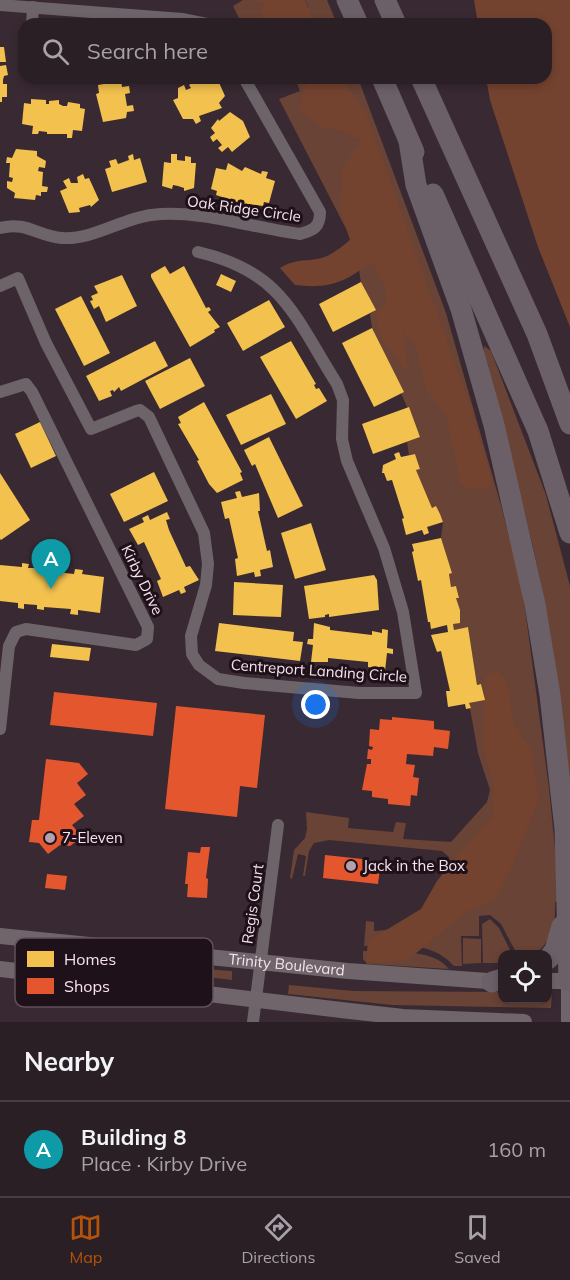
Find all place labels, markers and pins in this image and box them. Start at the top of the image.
pin: A [32,540,70,589]
place label: 7-Eleven [62,828,123,847]
marker: 7-Eleven [43,831,57,845]
place label: Jack in the Box [363,856,465,875]
marker: Jack in the Box [344,859,358,873]

